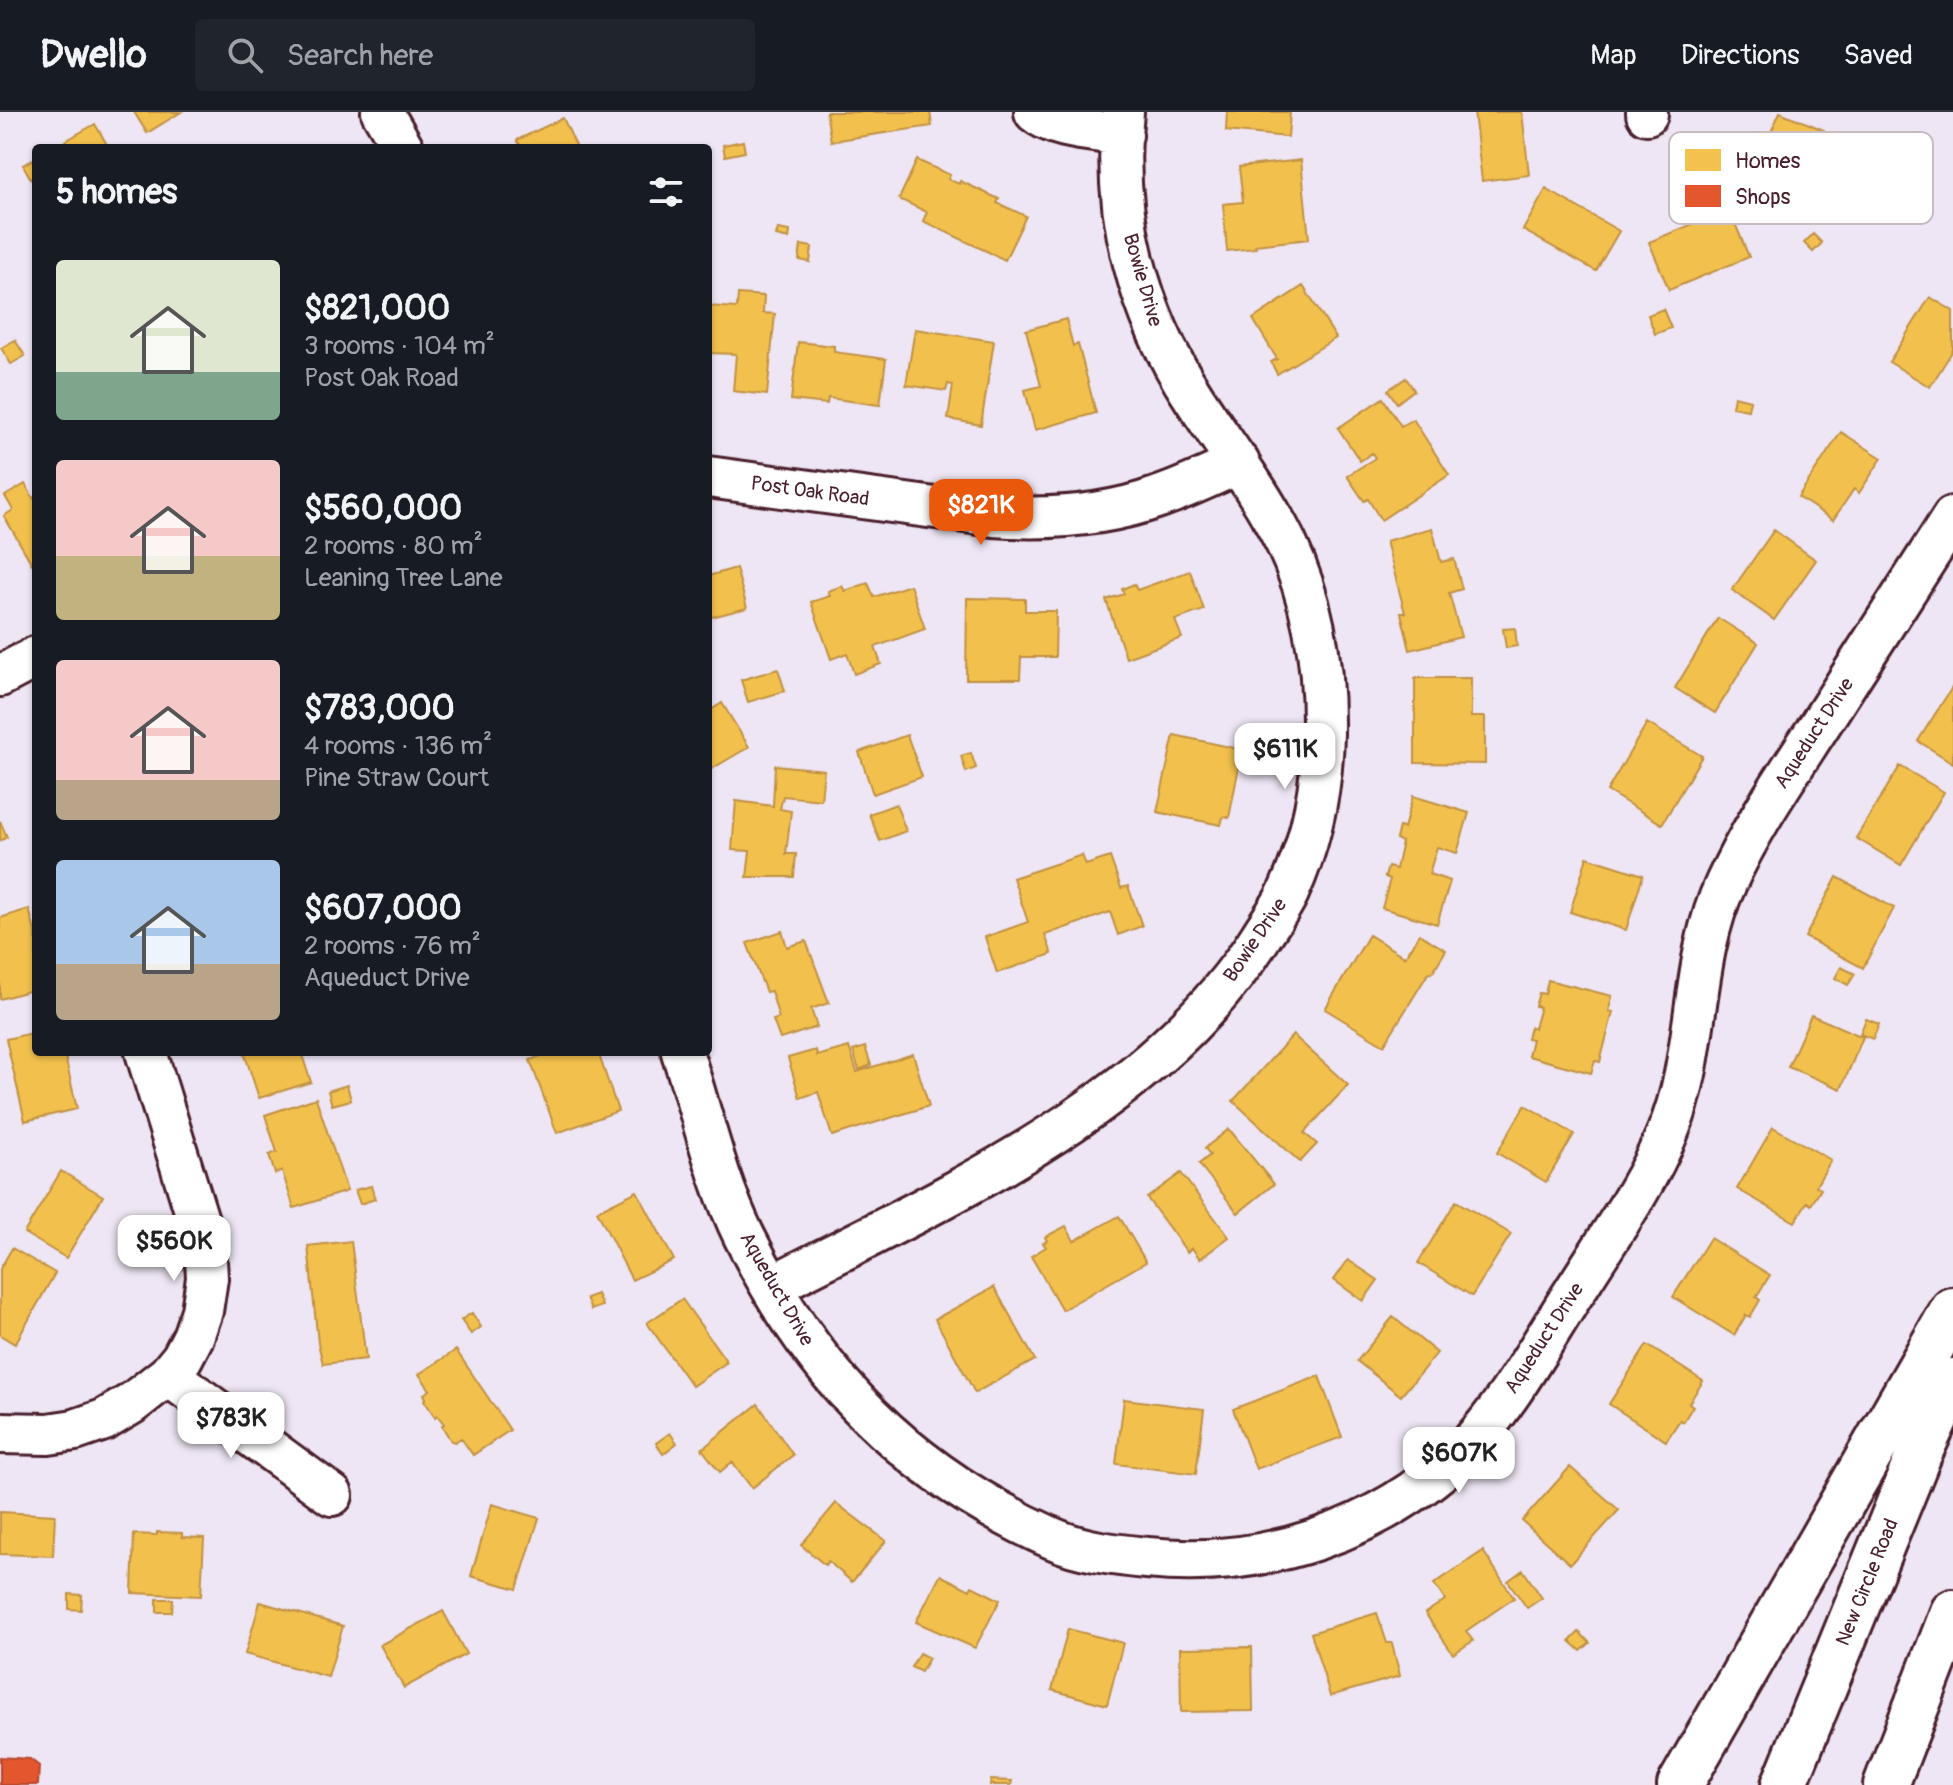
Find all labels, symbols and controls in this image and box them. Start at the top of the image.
search box [195,19,755,91]
text: Dwello [40,31,147,79]
icon: search [223,33,267,77]
text: Search here [287,37,433,74]
text: Map [1590,38,1637,73]
text: Directions [1681,38,1800,73]
text: Saved [1844,38,1913,73]
legend [1669,132,1933,224]
text: Homes [1735,147,1800,175]
icon: filters [644,170,688,214]
text: 5 homes [56,171,177,214]
text: Shops [1735,183,1791,211]
street label: Bowie Drive [1118,230,1168,330]
text: $821,000 [304,287,450,330]
icon: home [120,292,216,388]
text: 3 rooms · 104 m² [304,330,495,362]
text: Post Oak Road [304,362,459,394]
street label: Post Oak Road [749,470,871,512]
pin: $821K [925,479,1037,547]
text: $560,000 [304,487,462,530]
text: $821K [947,489,1015,521]
icon: home [120,492,216,588]
text: 2 rooms · 80 m² [304,530,483,562]
text: Leaning Tree Lane [304,562,503,594]
street label: Aqueduct Drive [1769,673,1859,793]
text: $783,000 [304,687,455,730]
icon: home [120,692,216,788]
pin: $611K [1229,723,1341,791]
text: 4 rooms · 136 m² [304,730,492,762]
text: $611K [1252,733,1318,765]
text: Pine Straw Court [304,762,489,794]
text: $607,000 [304,887,462,930]
icon: home [120,892,216,988]
street label: Bowie Drive [1218,893,1292,987]
text: 2 rooms · 76 m² [304,930,481,962]
text: Aqueduct Drive [304,962,470,994]
pin: $560K [118,1215,230,1283]
text: $560K [136,1225,212,1257]
street label: Aqueduct Drive [734,1228,820,1351]
street label: Aqueduct Drive [1499,1278,1589,1398]
pin: $783K [175,1392,287,1460]
text: $783K [195,1402,267,1434]
pin: $607K [1403,1427,1515,1495]
text: $607K [1421,1437,1497,1469]
street label: New Circle Road [1830,1515,1904,1649]

